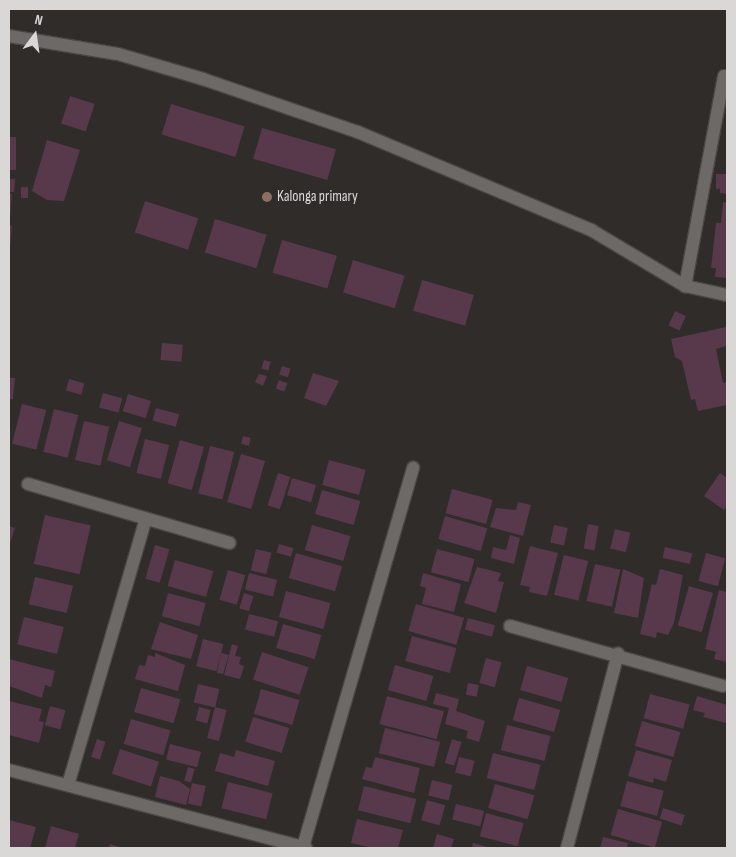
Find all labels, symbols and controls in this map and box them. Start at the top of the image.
north arrow [10,10,60,60]
text: N [33,11,44,29]
place label: Kalonga primary [277,188,358,206]
marker: Kalonga primary [261,191,273,203]

